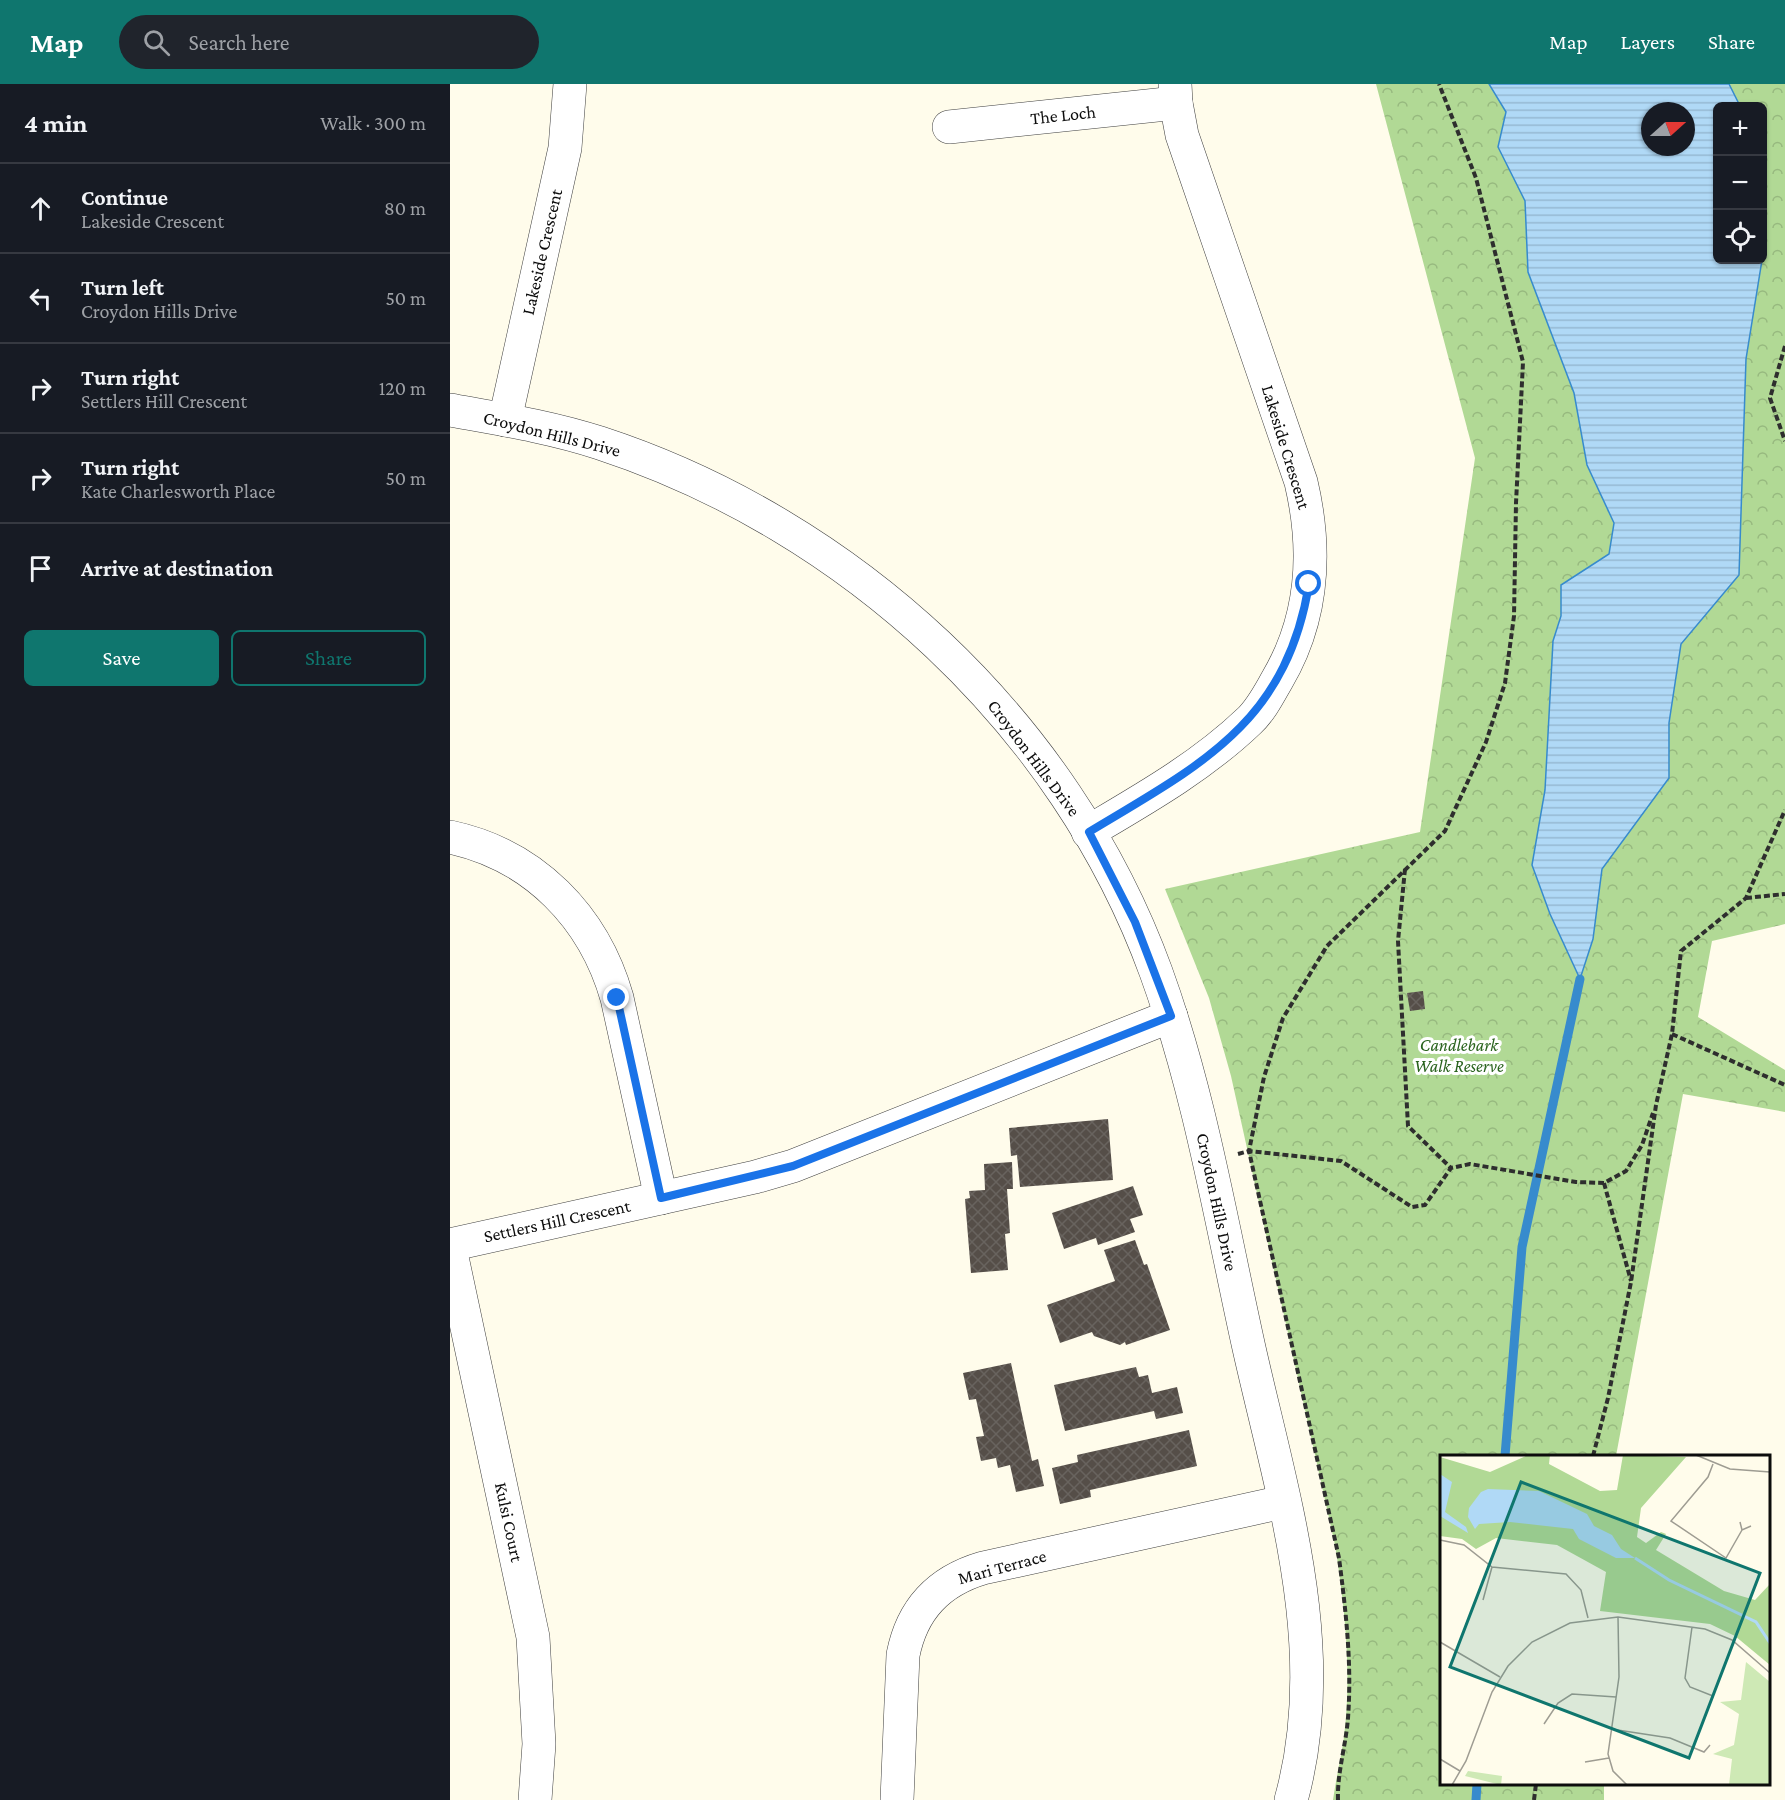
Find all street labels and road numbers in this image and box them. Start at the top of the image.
street label: The Loch [1029,102,1097,128]
street label: Lakeside Crescent [518,186,566,317]
street label: Lakeside Crescent [1258,383,1315,512]
street label: Croydon Hills Drive [481,407,623,461]
street label: Croydon Hills Drive [984,696,1084,820]
street label: Croydon Hills Drive [1193,1131,1241,1273]
street label: Settlers Hill Crescent [482,1195,633,1246]
street label: Kulsi Court [491,1480,527,1565]
street label: Mari Terrace [956,1546,1049,1588]

